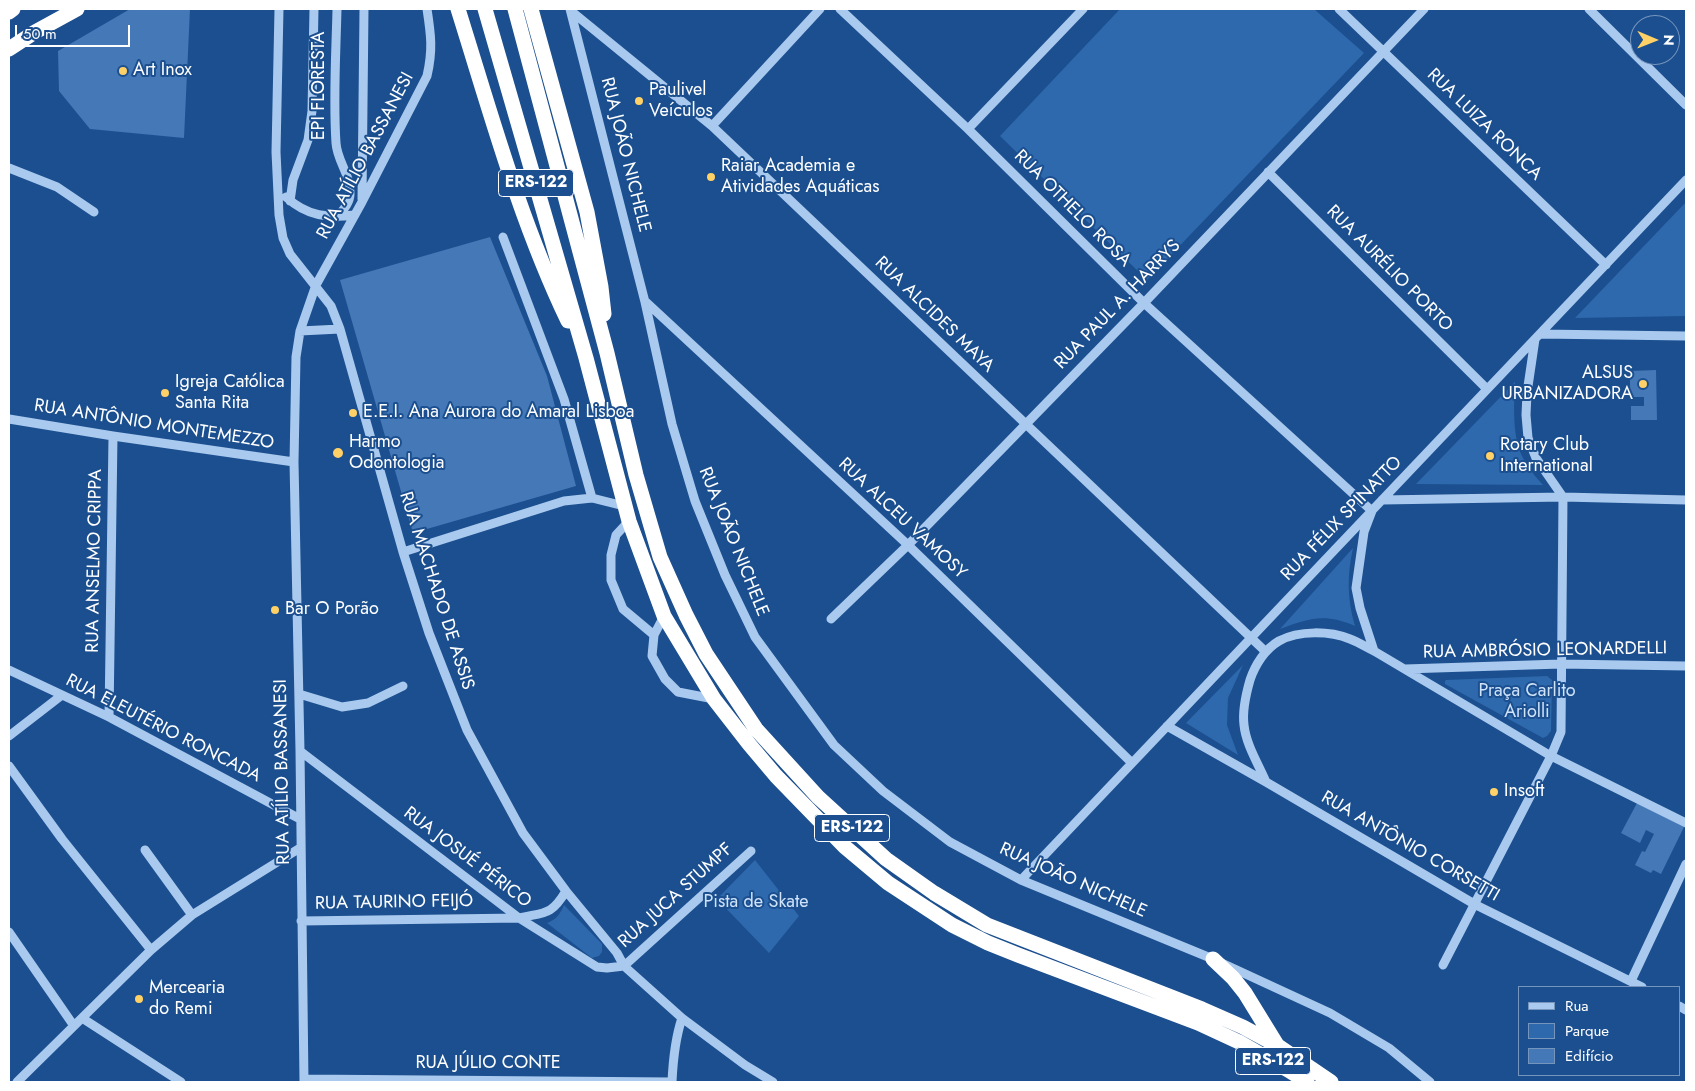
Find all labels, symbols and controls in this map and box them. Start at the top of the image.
scale bar [18,15,132,47]
north arrow [1630,15,1680,65]
text: 50 m [23,23,57,45]
street label: EPI FLORESTA [309,32,331,140]
text: N [1659,35,1679,46]
place label: Art Inox [133,60,192,82]
marker: Art Inox [117,65,129,77]
street label: RUA LUIZA RONCA [1422,65,1546,185]
street label: RUA ATÍLIO BASSANESI [313,69,419,243]
street label: RUA JOÃO NICHELE [595,75,655,235]
place label: Paulivel Veículos [649,80,713,122]
marker: Paulivel Veículos [633,95,645,107]
street label: RUA OTHELO ROSA [1009,146,1135,272]
place label: Raiar Academia e Atividades Aquáticas [721,156,879,198]
road number: ERS-122 [498,170,574,197]
marker: Raiar Academia e Atividades Aquáticas [705,171,717,183]
street label: RUA AURÉLIO PORTO [1321,201,1457,337]
street label: RUA PAUL A. HARRYS [1051,236,1185,374]
street label: RUA ALCIDES MAYA [870,252,998,378]
place label: ALSUS URBANIZADORA [1502,363,1633,406]
place label: Igreja Católica Santa Rita [175,372,285,414]
marker: ALSUS URBANIZADORA [1637,378,1649,390]
marker: Igreja Católica Santa Rita [159,387,171,399]
street label: RUA ANTÔNIO MONTEMEZZO [33,395,275,455]
place label: E.E.I. Ana Aurora do Amaral Lisboa [363,402,634,424]
marker: E.E.I. Ana Aurora do Amaral Lisboa [347,407,359,419]
place label: Harmo Odontologia [349,432,444,474]
place label: Rotary Club International [1500,435,1593,478]
marker: Harmo Odontologia [331,446,345,460]
marker: Rotary Club International [1484,450,1496,462]
street label: RUA FÉLIX SPINATTO [1277,452,1407,586]
street label: RUA ALCEU VAMOSY [833,454,971,584]
street label: RUA JOÃO NICHELE [693,464,773,620]
street label: RUA ANSELMO CRIPPA [83,469,107,653]
street label: RUA MACHADO DE ASSIS [394,489,478,693]
place label: Bar O Porão [285,599,379,621]
marker: Bar O Porão [269,604,281,616]
street label: RUA AMBRÓSIO LEONARDELLI [1423,638,1667,664]
street label: RUA ELEUTÉRIO RONCADA [62,670,264,788]
street label: RUA ATÍLIO BASSANESI [271,679,295,865]
park label: Praça Carlito Ariolli [1478,681,1576,724]
place label: Insoft [1504,781,1544,803]
marker: Insoft [1488,786,1500,798]
street label: RUA ANTÔNIO CORSETTI [1317,787,1503,907]
street label: RUA JOSUÉ PÉRICO [399,803,535,913]
road number: ERS-122 [814,814,890,841]
street label: RUA JUCA STUMPF [614,839,738,953]
street label: RUA JOÃO NICHELE [996,839,1150,923]
street label: RUA TAURINO FEIJÓ [315,891,473,915]
park label: Pista de Skate [703,892,809,914]
place label: Mercearia do Remi [149,978,225,1021]
legend [1518,986,1680,1076]
marker: Mercearia do Remi [133,993,145,1005]
text: Rua [1565,995,1589,1017]
text: Parque [1565,1020,1609,1042]
text: Edifício [1565,1045,1613,1067]
road number: ERS-122 [1236,1048,1310,1074]
street label: RUA JÚLIO CONTE [415,1053,561,1075]

